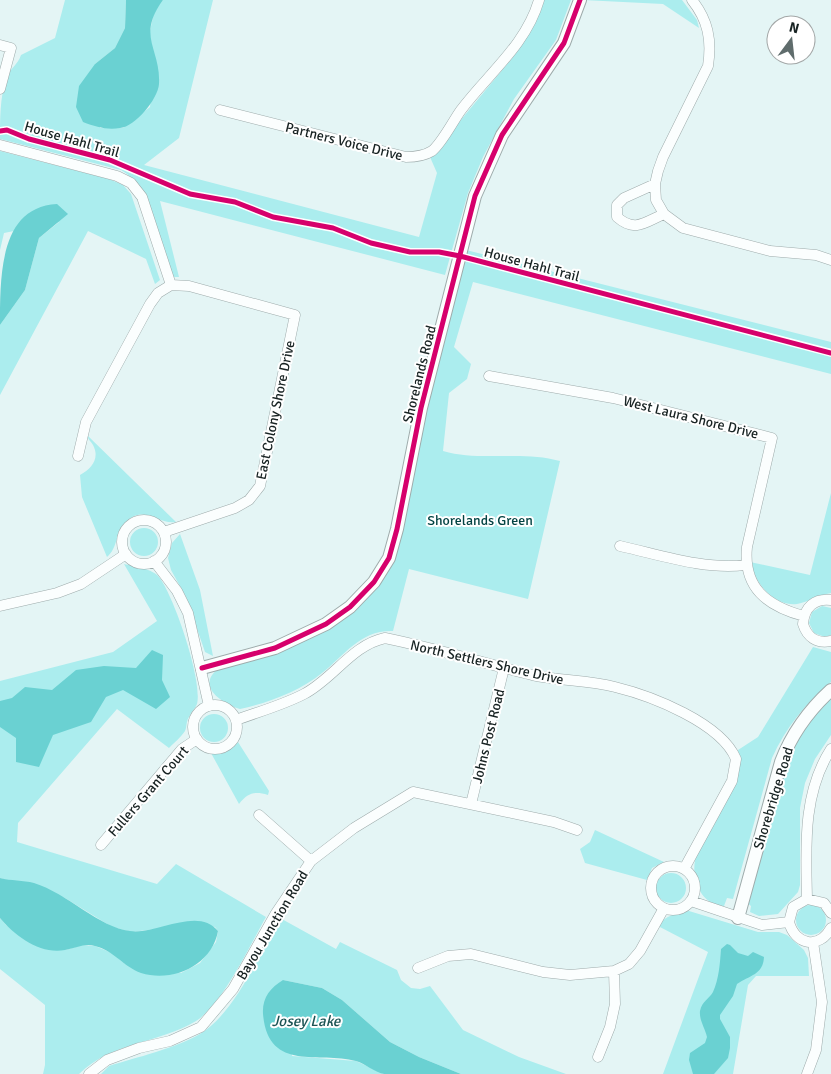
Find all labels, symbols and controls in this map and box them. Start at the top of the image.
north arrow [766,15,816,65]
text: N [787,18,801,37]
street label: House Hahl Trail [22,118,121,161]
street label: Partners Voice Drive [283,119,404,164]
street label: House Hahl Trail [482,244,582,285]
street label: Shorelands Road [399,324,440,425]
street label: East Colony Shore Drive [252,339,299,481]
street label: West Laura Shore Drive [622,392,760,442]
park label: Shorelands Green [427,512,533,529]
street label: North Settlers Shore Drive [409,637,565,688]
street label: Johns Post Road [469,687,508,785]
street label: Fullers Grant Court [104,743,192,840]
street label: Shorebridge Road [750,745,797,851]
street label: Bayou Junction Road [233,867,312,983]
water label: Josey Lake [272,1012,342,1030]

